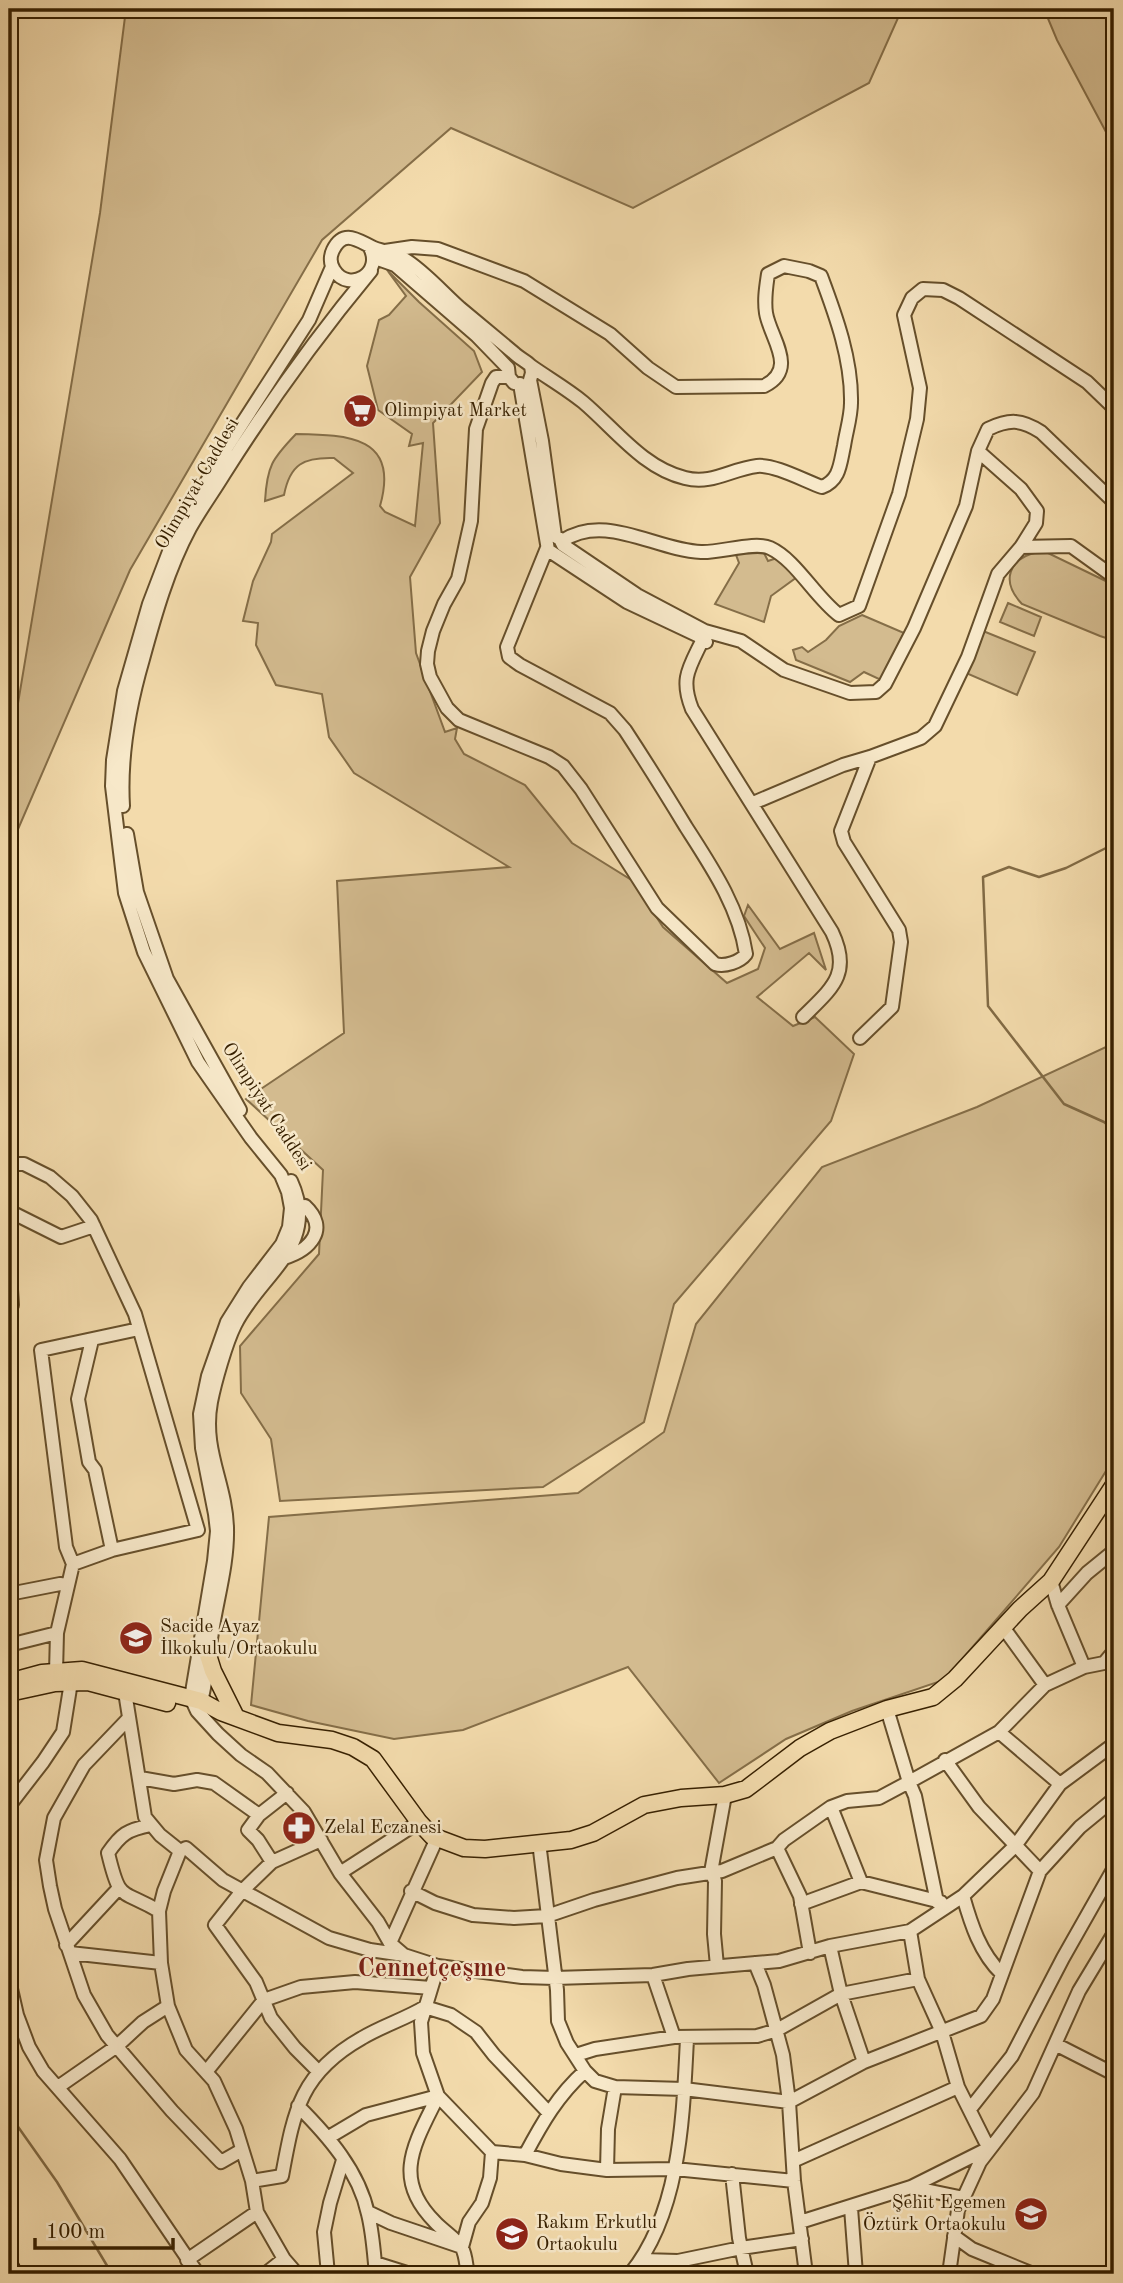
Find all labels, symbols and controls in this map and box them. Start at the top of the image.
supermarket icon: Olimpiyat Market [341,392,379,430]
place label: Olimpiyat Market [384,402,527,421]
street label: Olimpiyat Caddesi [153,415,243,553]
street label: Olimpiyat Caddesi [218,1040,314,1174]
place label: Sacide Ayaz İlkokulu/Ortaokulu [160,1618,318,1659]
school or university icon: Sacide Ayaz İlkokulu/Ortaokulu [117,1619,155,1657]
pharmacy icon: Zelal Eczanesi [280,1809,318,1847]
place label: Zelal Eczanesi [324,1819,442,1838]
district label: Cennetçeşme [358,1956,506,1982]
place label: Şehit Egemen Öztürk Ortaokulu [863,2194,1006,2235]
school or university icon: Şehit Egemen Öztürk Ortaokulu [1012,2195,1050,2233]
scale bar [35,2206,173,2250]
place label: Rakım Erkutlu Ortaokulu [536,2214,657,2255]
school or university icon: Rakım Erkutlu Ortaokulu [493,2215,531,2253]
text: 100 m [46,2222,105,2243]

